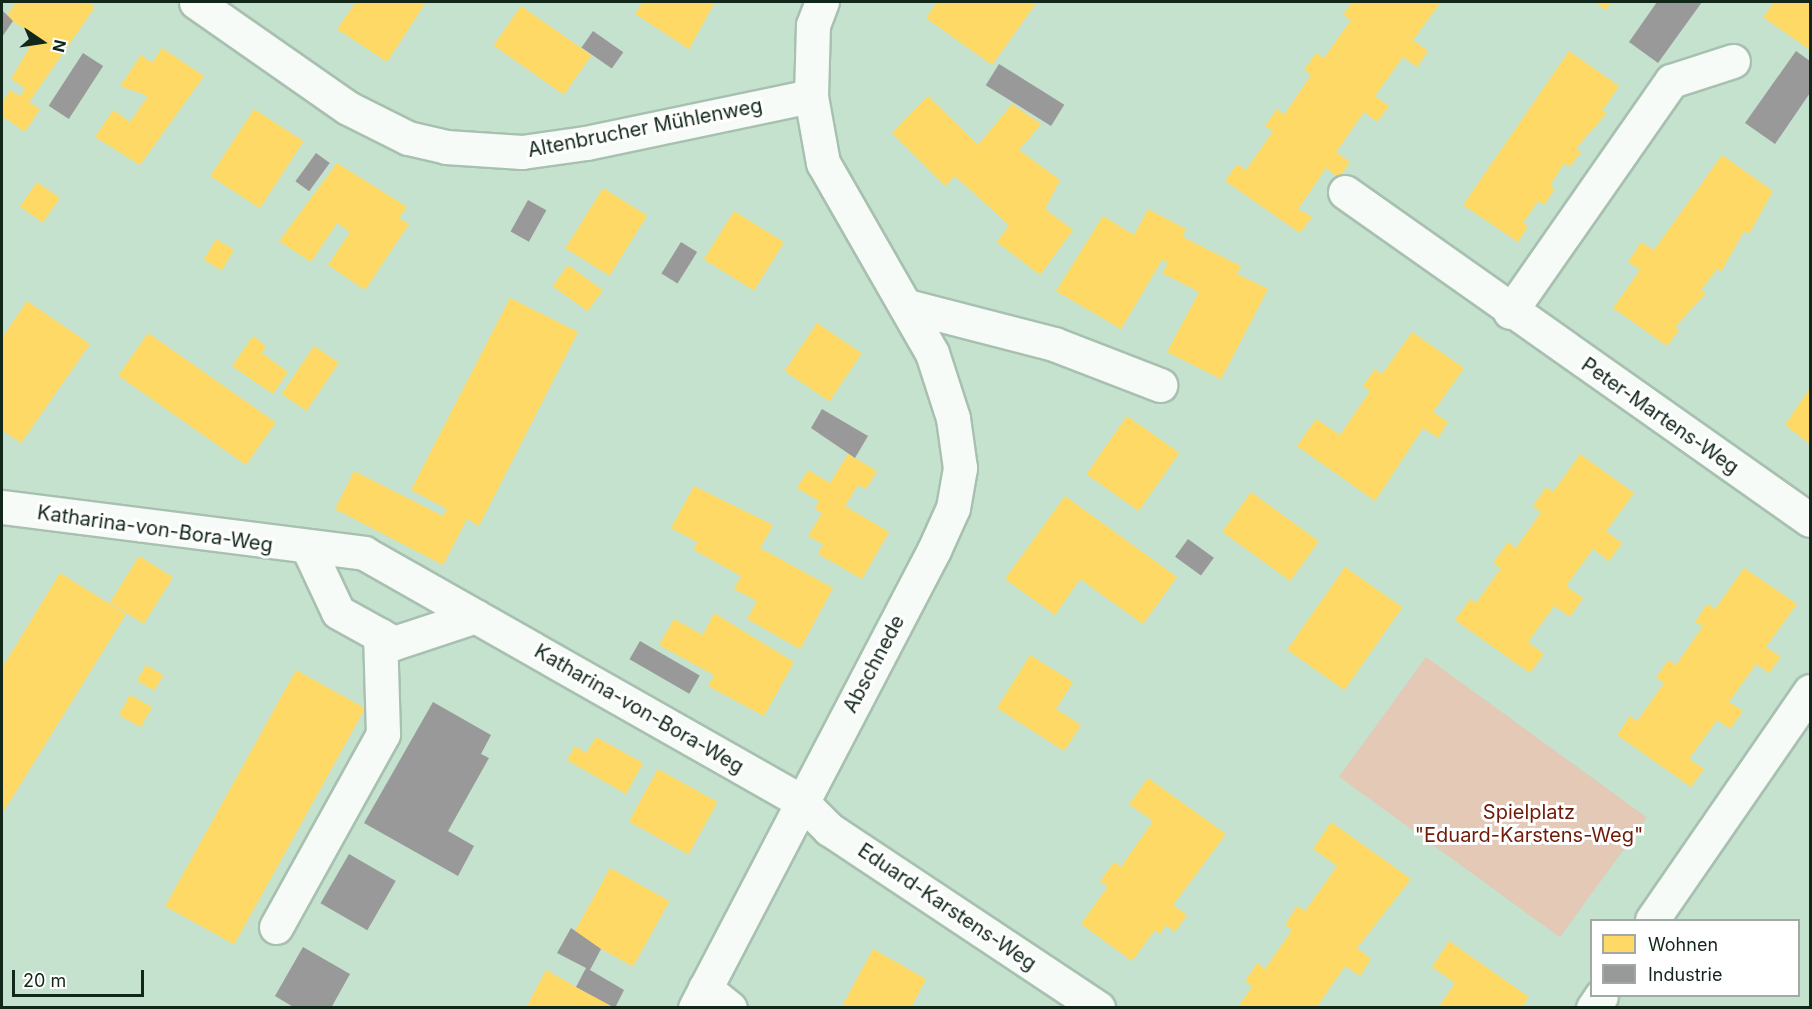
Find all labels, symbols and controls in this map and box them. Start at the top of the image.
north arrow [12,12,72,72]
text: N [48,38,71,54]
street label: Altenbrucher Mühlenweg [526,93,764,163]
street label: Peter-Martens-Weg [1577,353,1743,479]
street label: Katharina-von-Bora-Weg [36,501,274,557]
street label: Abschnede [838,611,910,717]
street label: Katharina-von-Bora-Weg [530,639,748,779]
park label: Spielplatz "Eduard-Karstens-Weg" [1415,800,1643,847]
street label: Eduard-Karstens-Weg [853,838,1041,976]
legend [1590,919,1800,997]
text: Wohnen [1648,934,1718,955]
scale bar [15,958,147,996]
text: Industrie [1648,964,1722,985]
text: 20 m [23,970,66,991]

